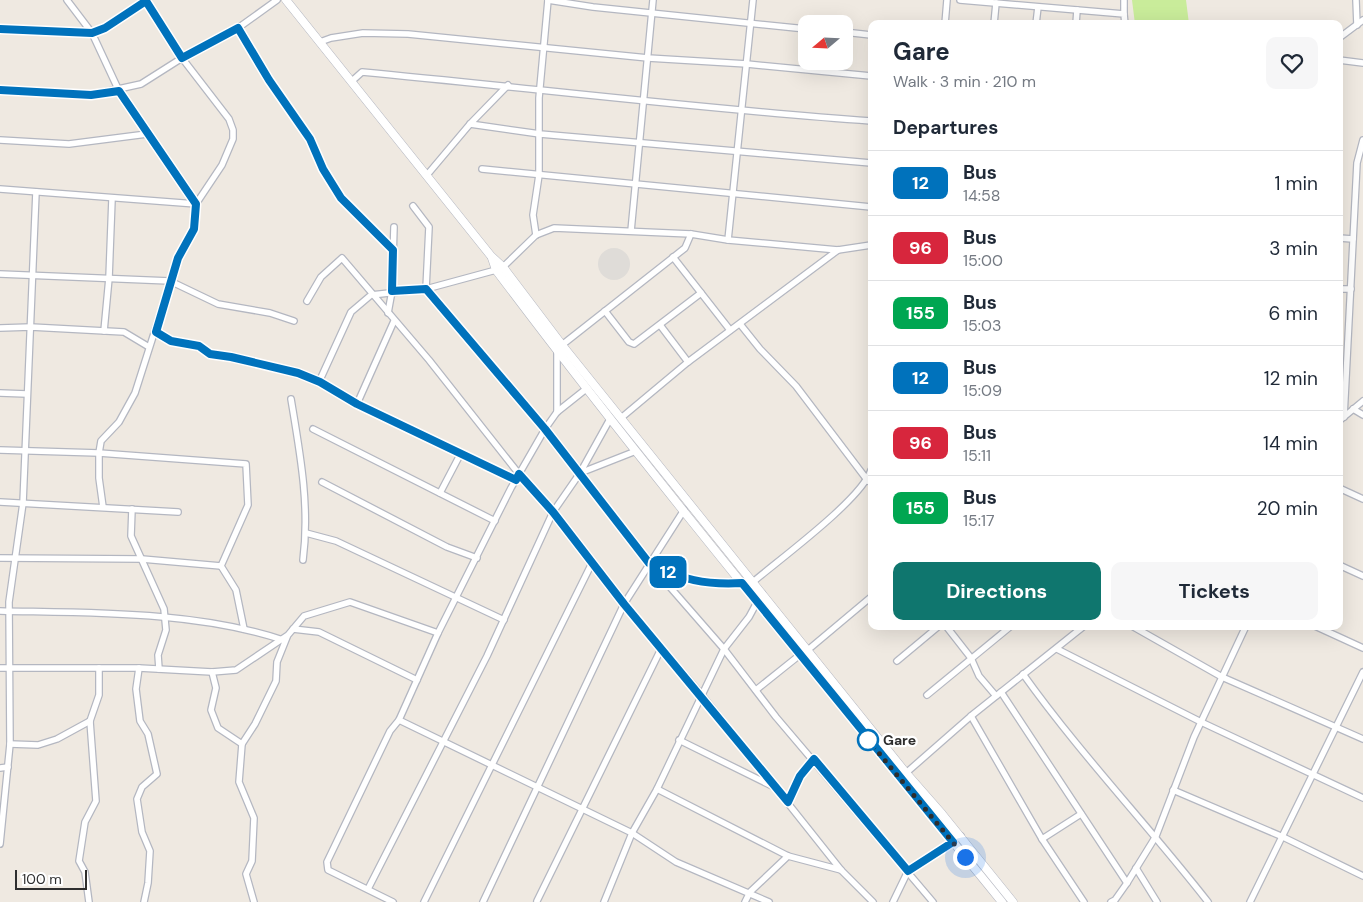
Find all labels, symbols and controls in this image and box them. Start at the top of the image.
north arrow [798,15,852,70]
map controls [798,15,853,70]
text: Gare [893,36,950,67]
button: heart [1266,37,1318,89]
text: Walk · 3 min · 210 m [893,71,1036,92]
text: Departures [893,115,998,140]
text: Bus [963,160,997,185]
text: 12 [912,171,929,195]
text: 1 min [1275,171,1318,196]
text: 14:58 [963,185,1000,206]
text: Bus [963,225,997,250]
text: 96 [909,236,932,260]
text: 3 min [1269,236,1318,261]
text: 15:00 [963,250,1003,271]
text: Bus [963,290,997,315]
text: 155 [906,301,935,325]
text: 6 min [1269,301,1318,326]
text: 15:03 [963,315,1001,336]
text: Bus [963,355,997,380]
text: 12 [912,366,929,390]
text: 12 min [1264,366,1318,391]
text: 15:09 [963,380,1002,401]
text: Bus [963,420,997,445]
text: 96 [909,431,932,455]
text: 14 min [1263,431,1318,456]
text: 15:11 [963,445,991,466]
text: Bus [963,485,997,510]
text: 155 [906,496,935,520]
text: 20 min [1257,496,1318,521]
text: 15:17 [963,510,995,531]
line badge: 12 [646,556,690,588]
text: 12 [660,560,676,584]
button: Directions [893,562,1101,620]
button: Tickets [1111,562,1318,620]
marker: Gare [857,729,879,751]
place label: Gare [883,731,916,749]
your location [953,845,978,870]
scale bar [15,867,88,890]
text: 100 m [22,870,62,888]

